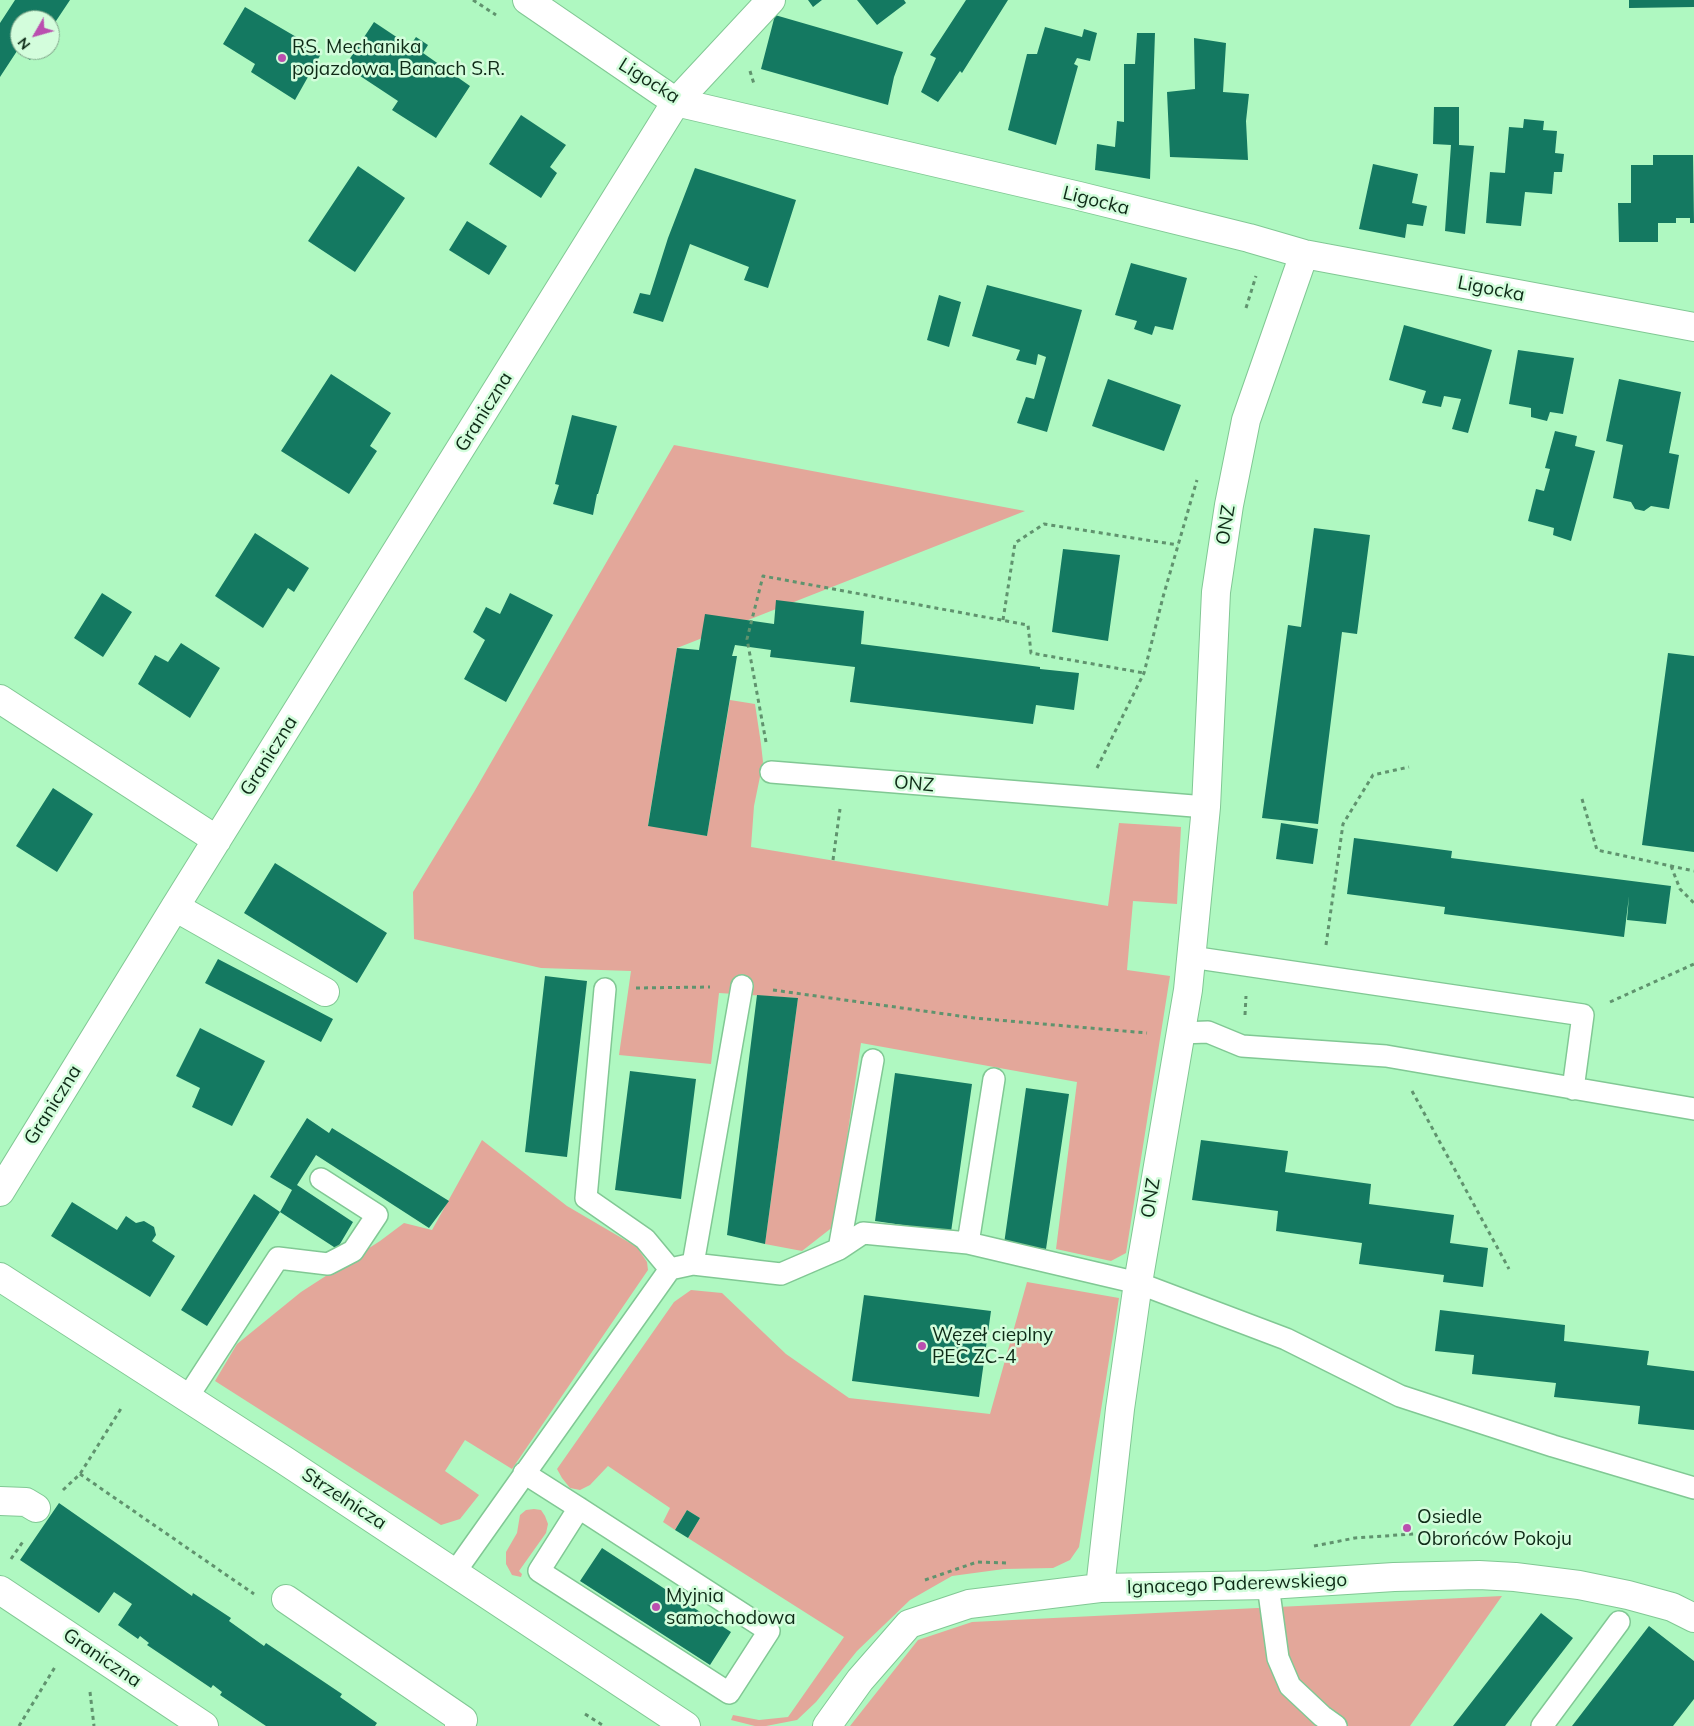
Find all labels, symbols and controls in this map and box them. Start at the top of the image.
north arrow [10,10,60,60]
text: N [14,34,34,53]
place label: RS. Mechanika pojazdowa. Banach S.R. [292,36,505,80]
marker: RS. Mechanika pojazdowa. Banach S.R. [276,52,288,64]
street label: Ligocka [614,53,684,109]
street label: Ligocka [1060,182,1132,220]
street label: Ligocka [1456,271,1526,307]
street label: Graniczna [451,368,517,456]
street label: ONZ [1212,503,1240,547]
street label: Graniczna [236,712,302,800]
street label: ONZ [893,771,935,797]
street label: Graniczna [20,1061,86,1149]
street label: ONZ [1137,1176,1165,1220]
place label: Węzeł cieplny PEC ZC-4 [932,1324,1053,1368]
marker: Węzeł cieplny PEC ZC-4 [916,1340,928,1352]
street label: Strzelnicza [297,1463,391,1535]
place label: Osiedle Obrońców Pokoju [1417,1506,1572,1550]
marker: Osiedle Obrońców Pokoju [1401,1522,1413,1534]
street label: Ignacego Paderewskiego [1126,1569,1348,1599]
place label: Myjnia samochodowa [666,1585,796,1629]
marker: Myjnia samochodowa [650,1601,662,1613]
street label: Graniczna [59,1624,145,1692]

